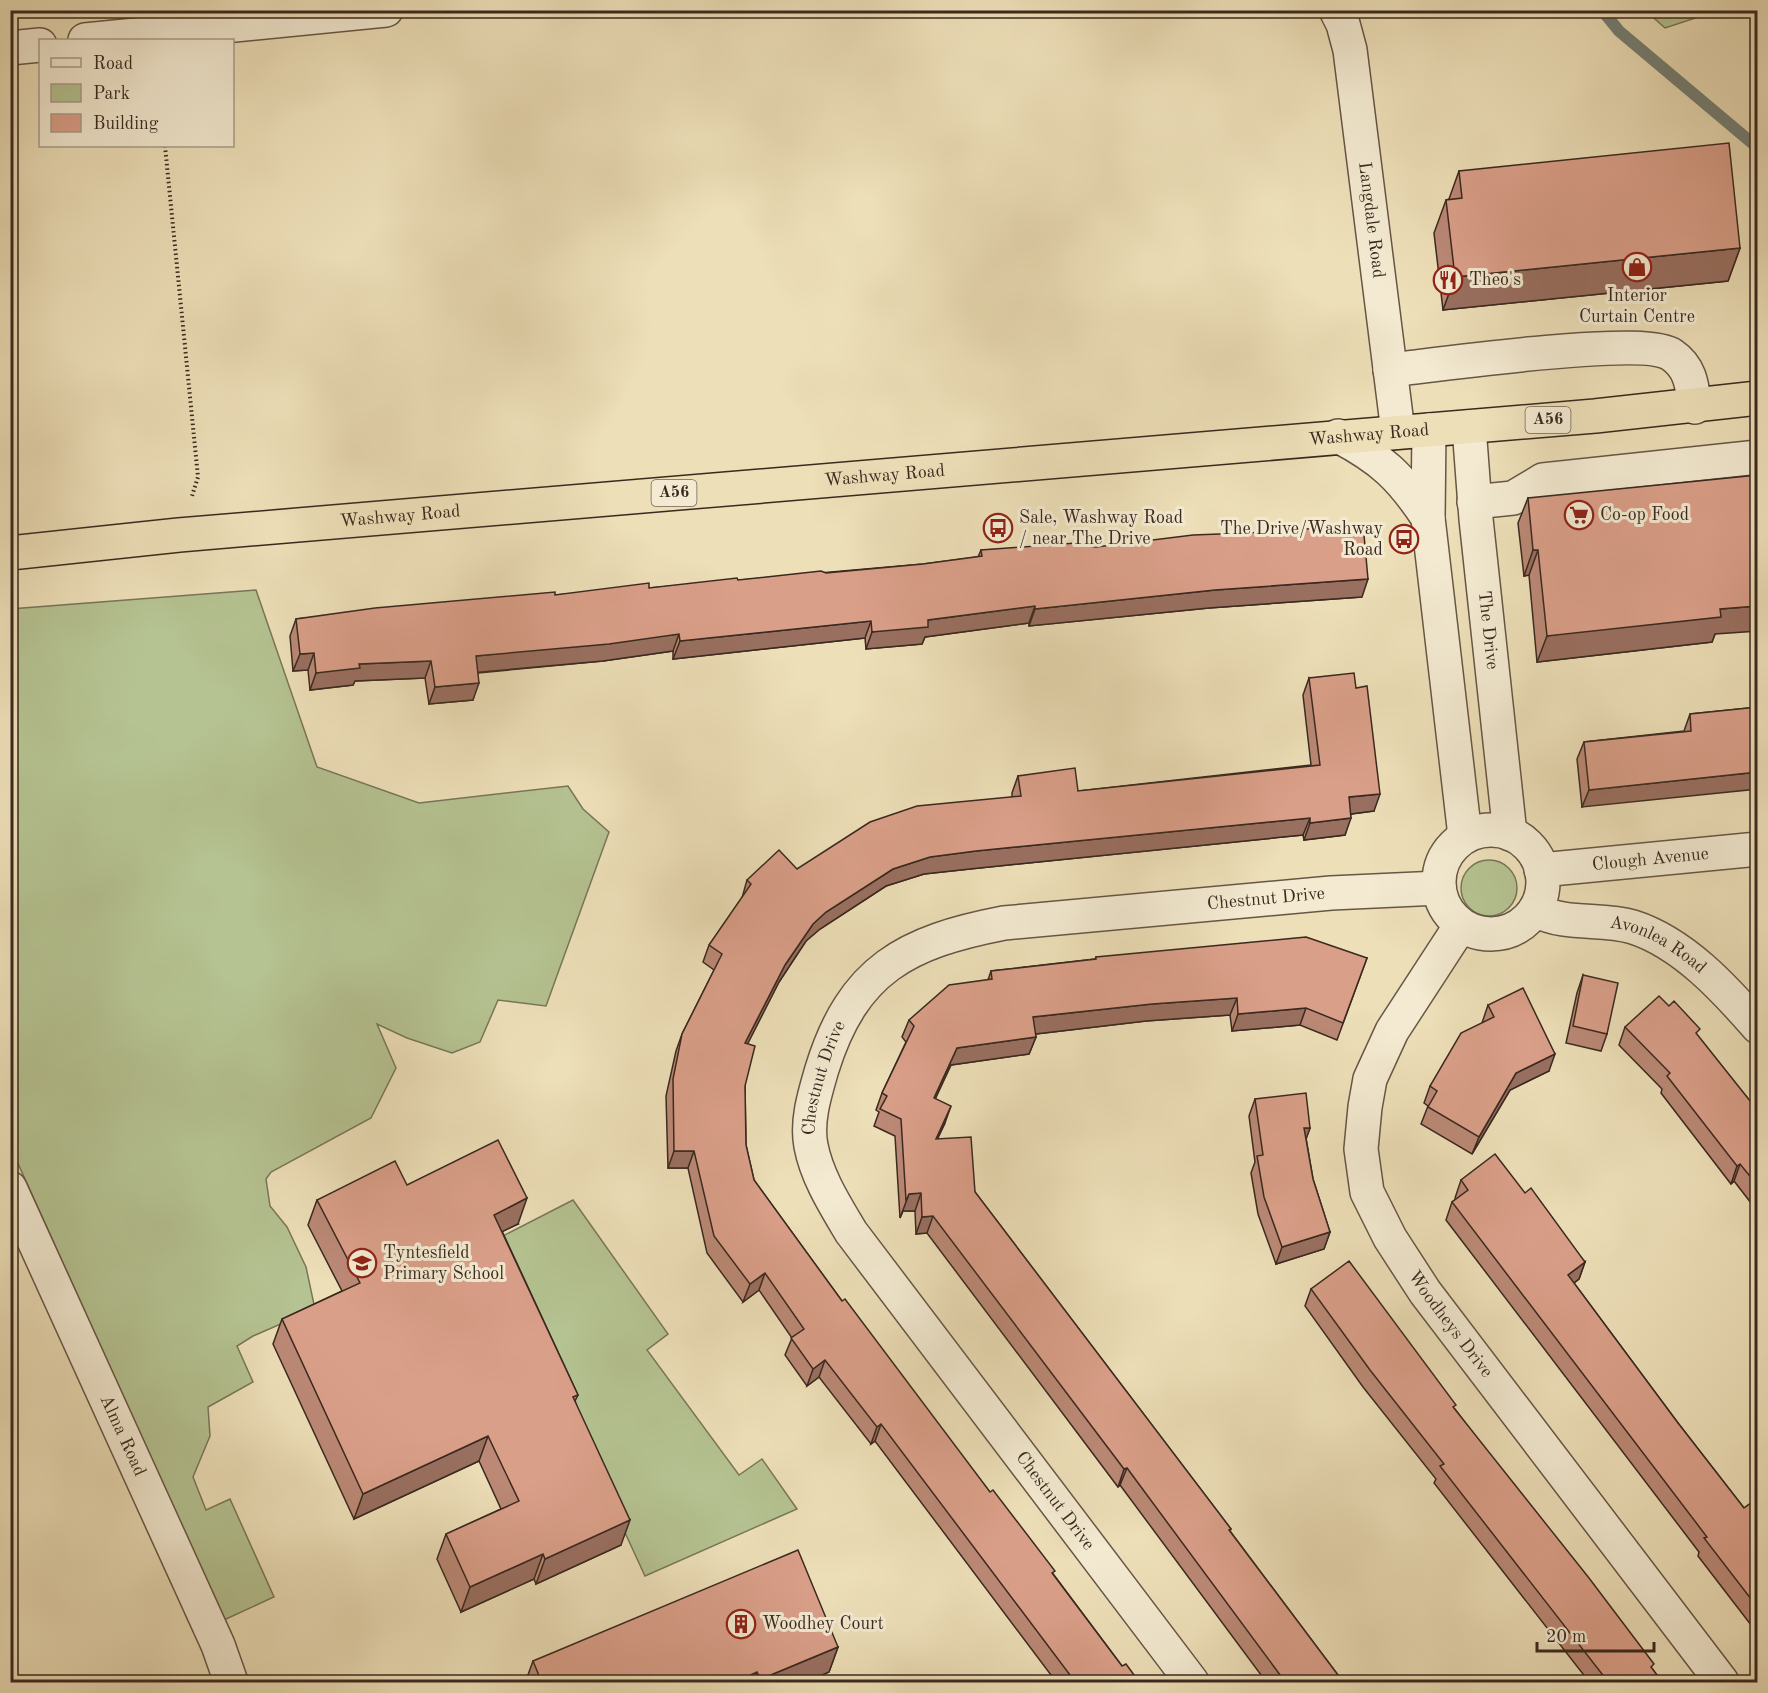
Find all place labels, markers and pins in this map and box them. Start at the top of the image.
shop icon: Interior Curtain Centre [1621,251,1653,283]
restaurant icon: Theo's [1432,264,1464,296]
place label: Theo's [1469,271,1521,289]
place label: Interior Curtain Centre [1579,287,1695,326]
supermarket icon: Co-op Food [1563,499,1595,531]
place label: Co-op Food [1600,506,1689,524]
place label: Sale, Washway Road / near The Drive [1019,509,1183,548]
bus stop icon: Sale, Washway Road / near The Drive [982,512,1014,544]
place label: The Drive/Washway Road [1220,520,1383,559]
bus stop icon: The Drive/Washway Road [1388,523,1420,555]
place label: Tyntesfield Primary School [383,1244,504,1283]
school or university icon: Tyntesfield Primary School [346,1247,378,1279]
building icon: Woodhey Court [725,1608,757,1640]
place label: Woodhey Court [762,1615,884,1633]

